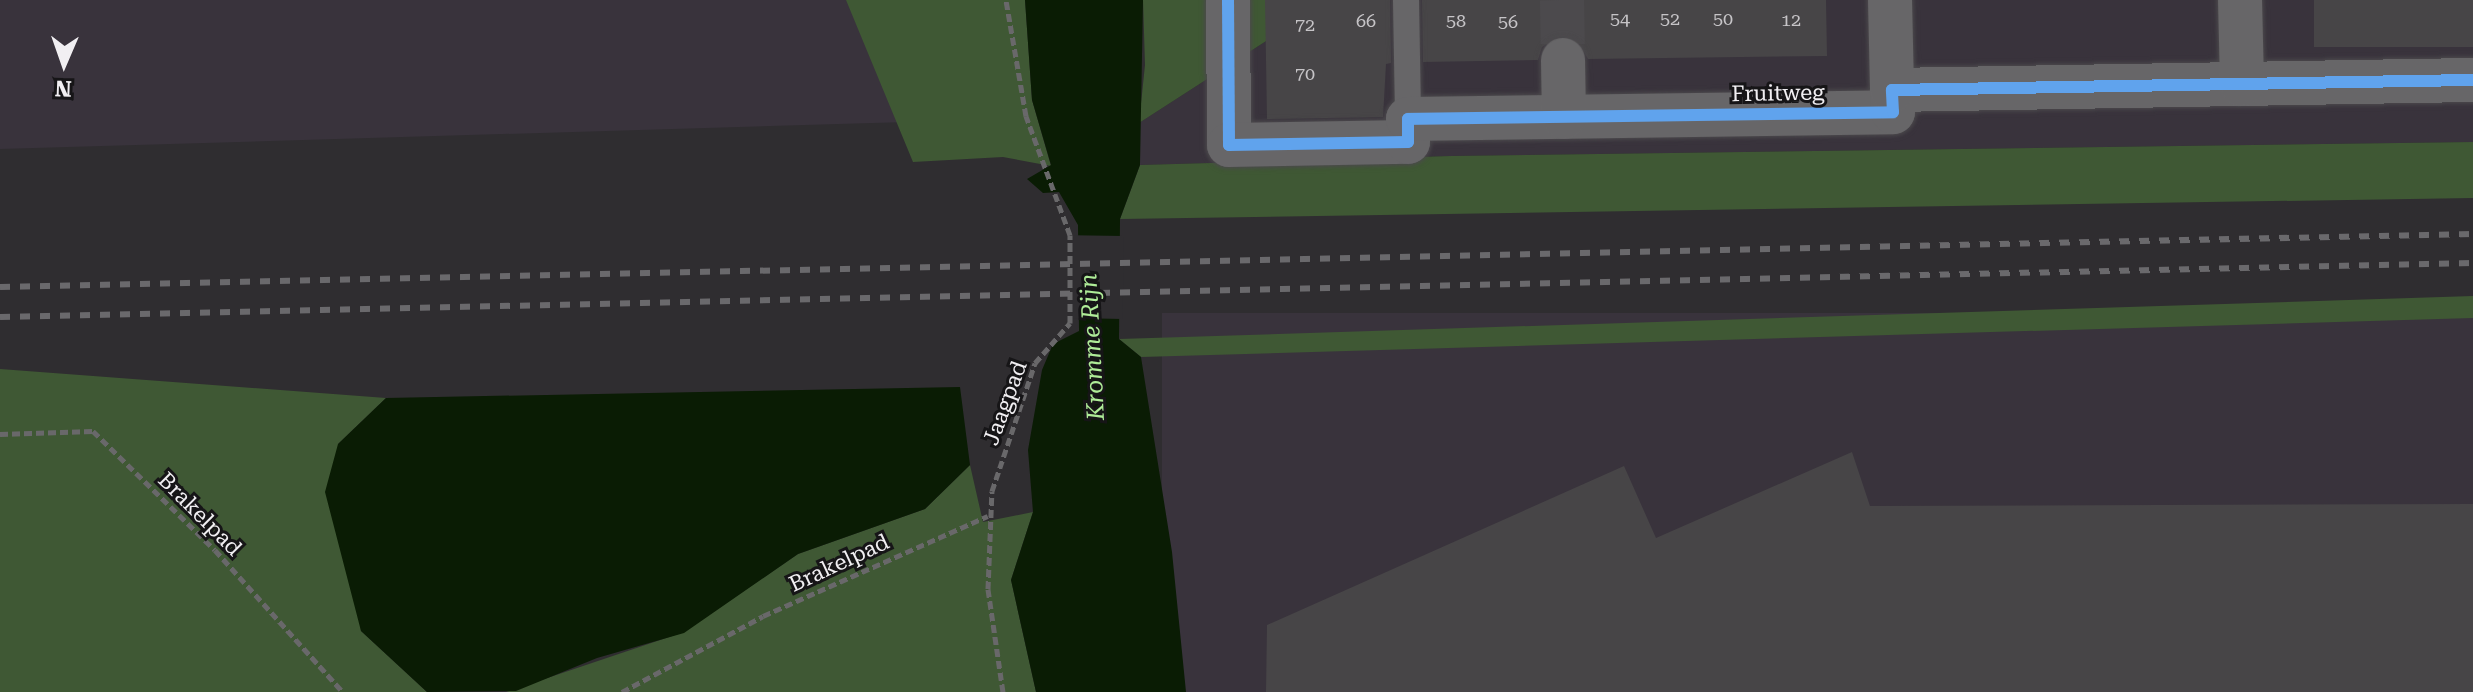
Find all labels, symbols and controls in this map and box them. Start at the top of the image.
house number: 54 [1610,8,1630,30]
house number: 52 [1660,8,1680,30]
house number: 50 [1713,8,1733,30]
house number: 12 [1781,9,1801,31]
house number: 66 [1356,10,1376,32]
house number: 58 [1446,10,1466,32]
house number: 56 [1498,11,1518,33]
house number: 72 [1295,14,1315,36]
north arrow [24,24,104,104]
house number: 70 [1295,63,1315,85]
text: N [54,76,72,101]
street label: Fruitweg [1731,79,1825,107]
water label: Kromme Rijn [1075,273,1111,421]
street label: Jaagpad [978,357,1032,449]
street label: Brakelpad [153,467,247,561]
street label: Brakelpad [785,528,893,598]

